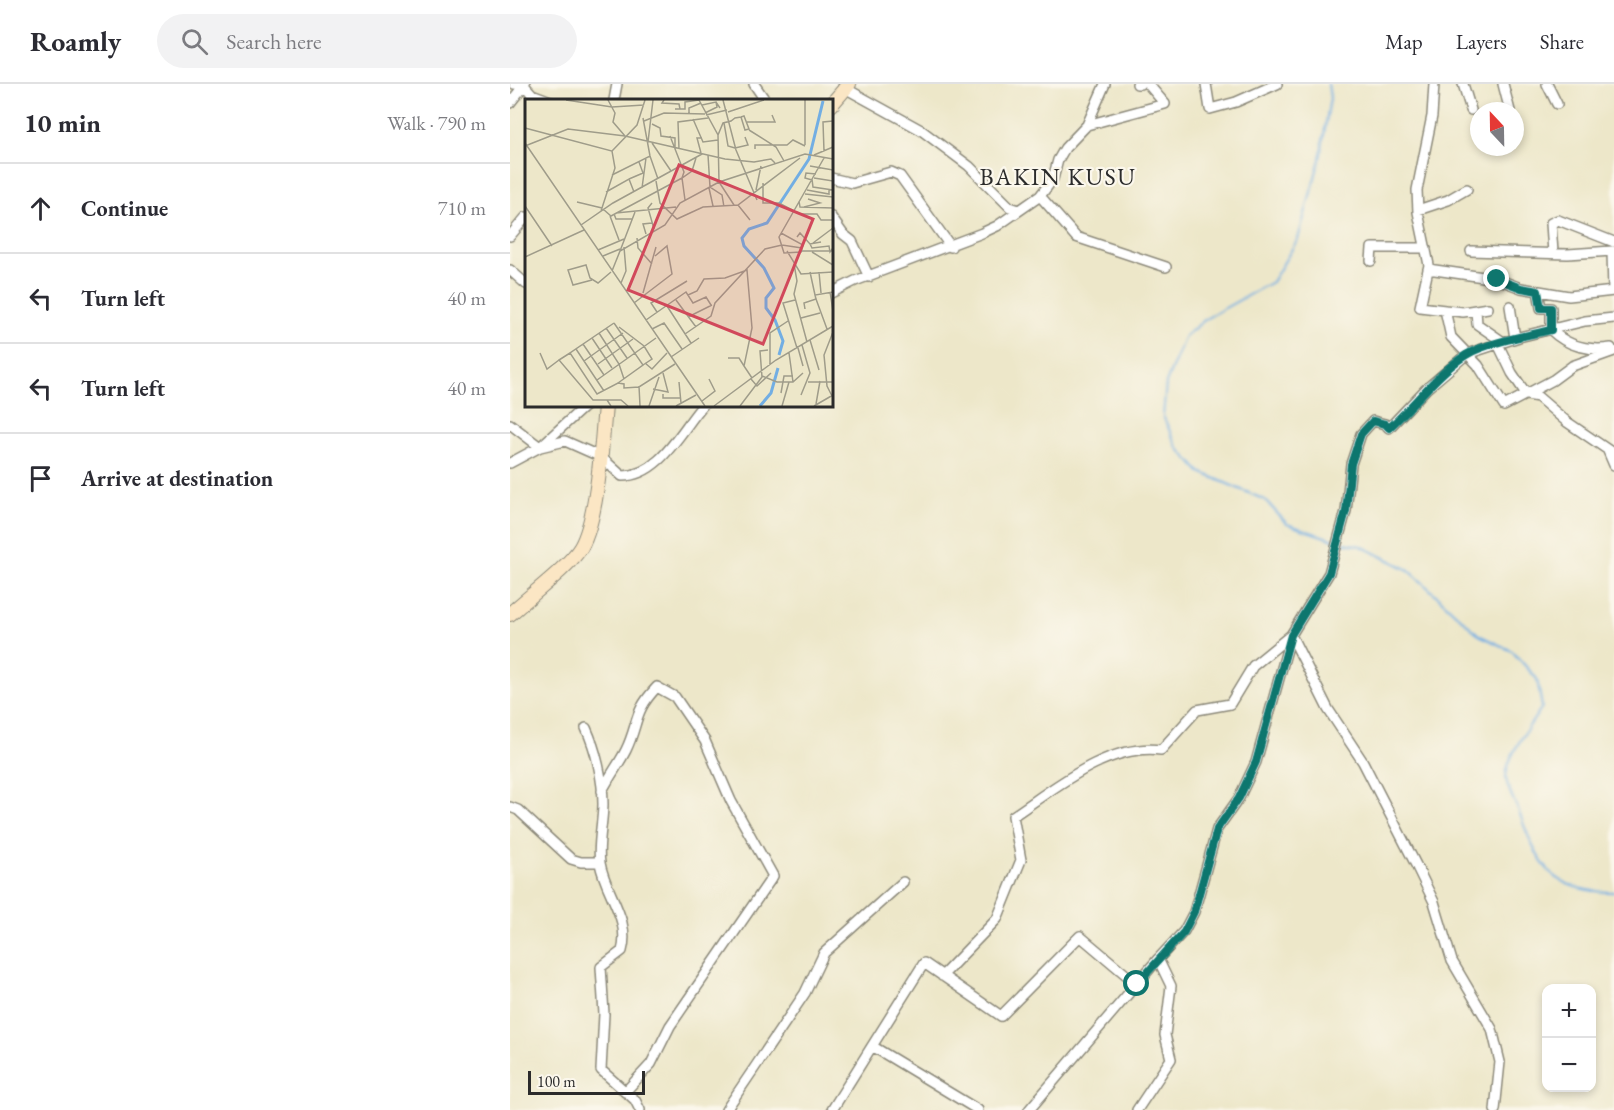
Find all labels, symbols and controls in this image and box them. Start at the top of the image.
search box [157,14,577,68]
text: Roamly [30,23,121,59]
icon: search [178,25,211,58]
text: Search here [226,27,322,56]
text: Map [1385,28,1423,55]
text: Layers [1456,28,1507,55]
text: Share [1540,28,1584,55]
inset map [525,99,832,406]
north arrow [1470,102,1524,156]
text: 10 min [24,106,101,140]
text: Walk · 790 m [387,110,486,136]
district label: BAKIN KUSU [980,161,1136,192]
icon: ahead [24,192,57,225]
text: Continue [81,194,168,223]
text: 710 m [438,195,486,221]
route end [1483,265,1509,291]
icon: left [24,282,57,315]
text: Turn left [81,284,165,313]
text: 40 m [447,285,486,311]
icon: left [24,372,57,405]
text: Turn left [81,374,165,403]
text: 40 m [447,375,486,401]
icon: arrive [24,462,57,495]
text: Arrive at destination [81,464,273,493]
route start [1123,970,1149,996]
map controls [1542,984,1596,1092]
button: + [1542,984,1596,1038]
button: − [1542,1038,1596,1092]
scale bar [528,1068,645,1096]
text: 100 m [537,1071,576,1092]

